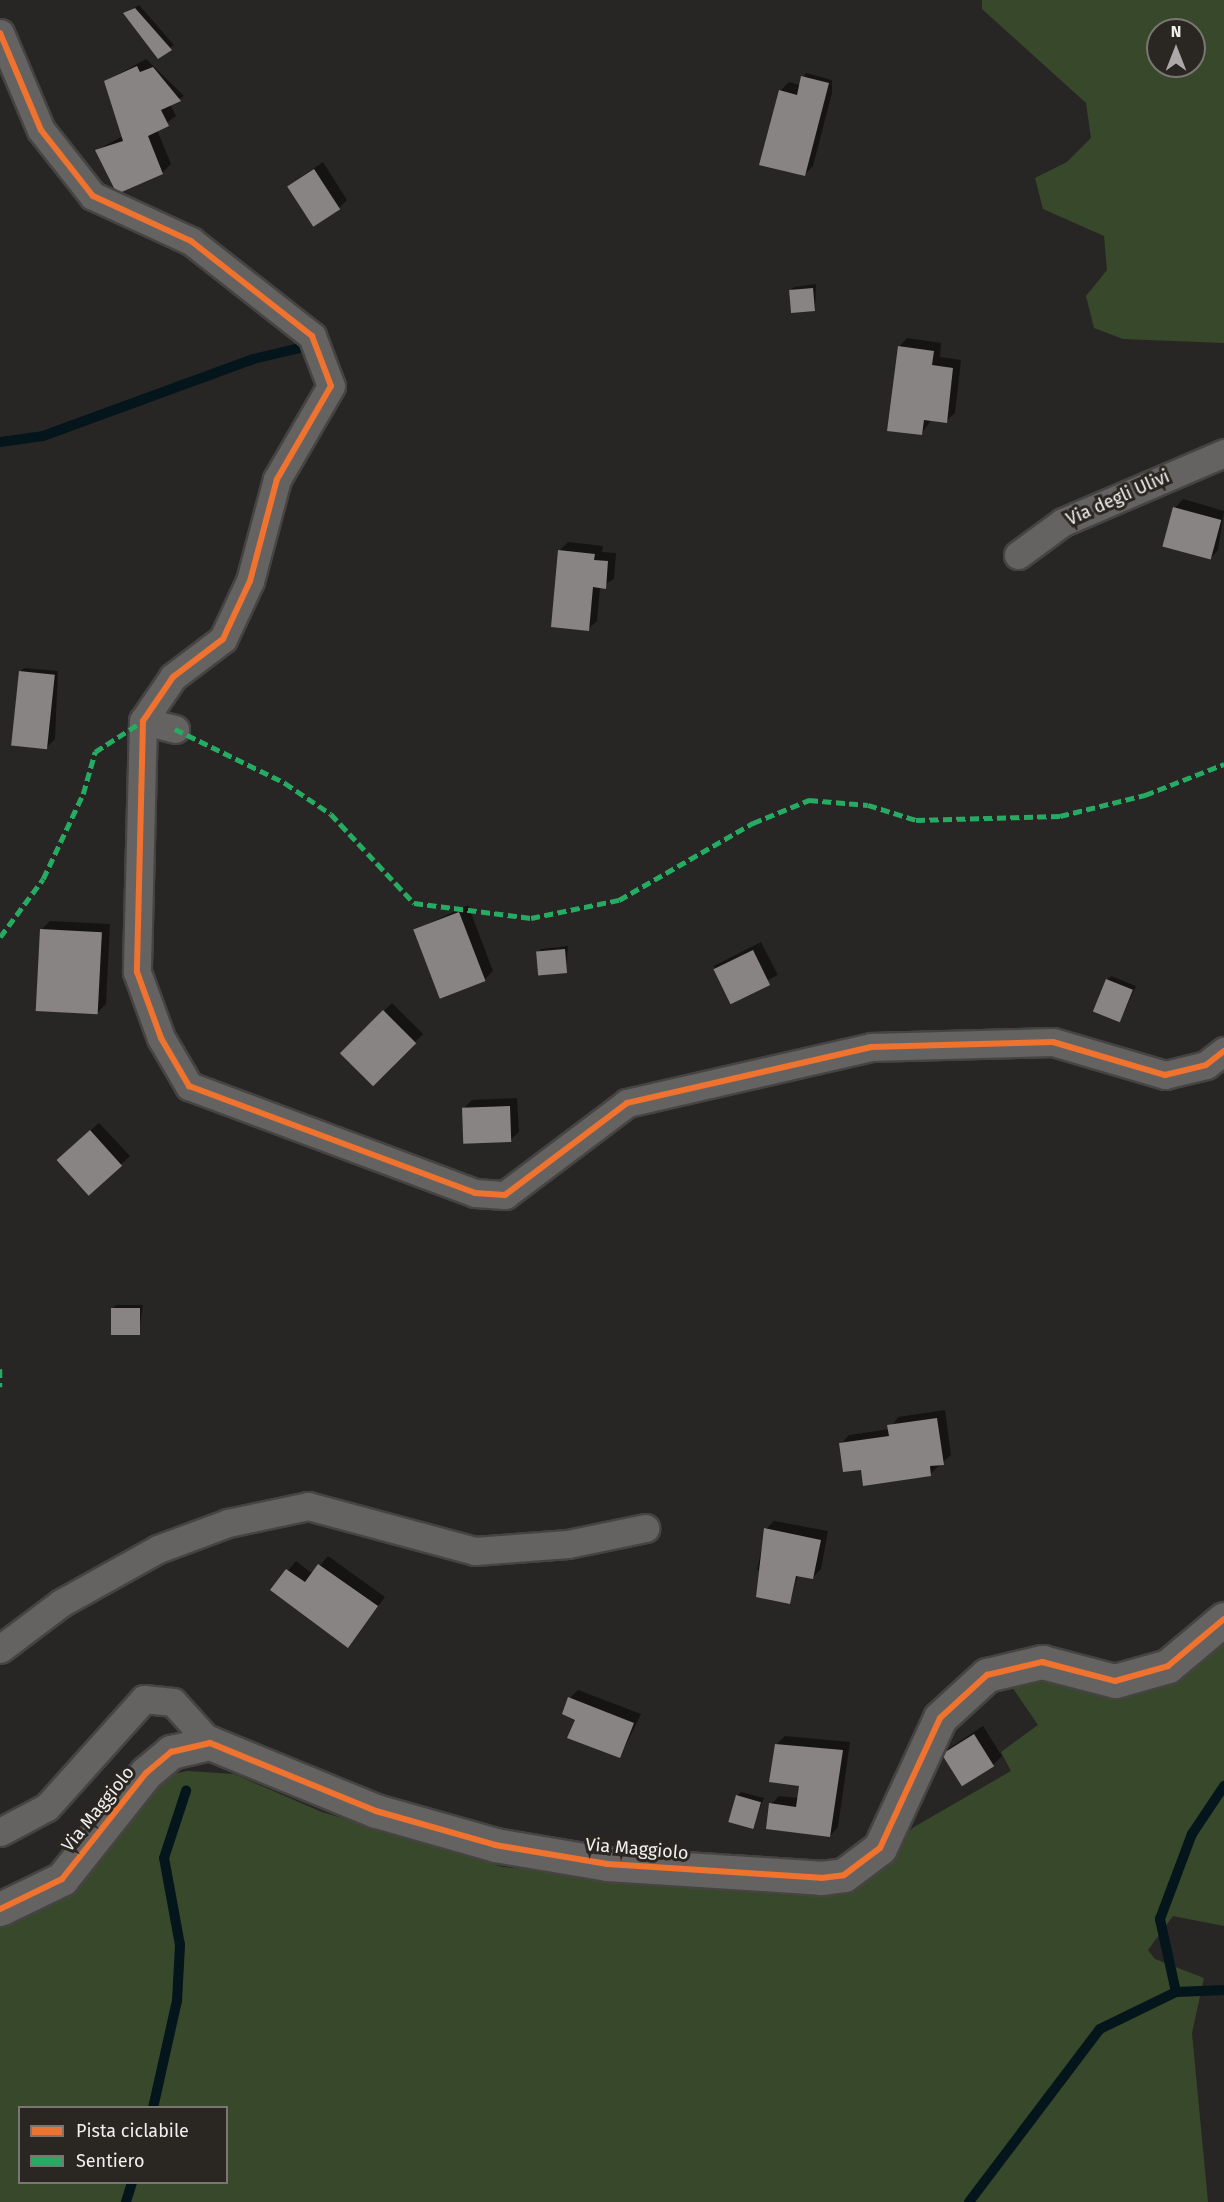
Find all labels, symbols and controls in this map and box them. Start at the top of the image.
north arrow [1146,18,1206,78]
text: N [1171,22,1181,41]
street label: Via degli Ulivi [1063,466,1173,530]
street label: Via Maggiolo [57,1762,139,1856]
street label: Via Maggiolo [585,1834,689,1864]
legend [18,2106,228,2184]
text: Pista ciclabile [76,2120,189,2142]
text: Sentiero [76,2150,144,2172]

